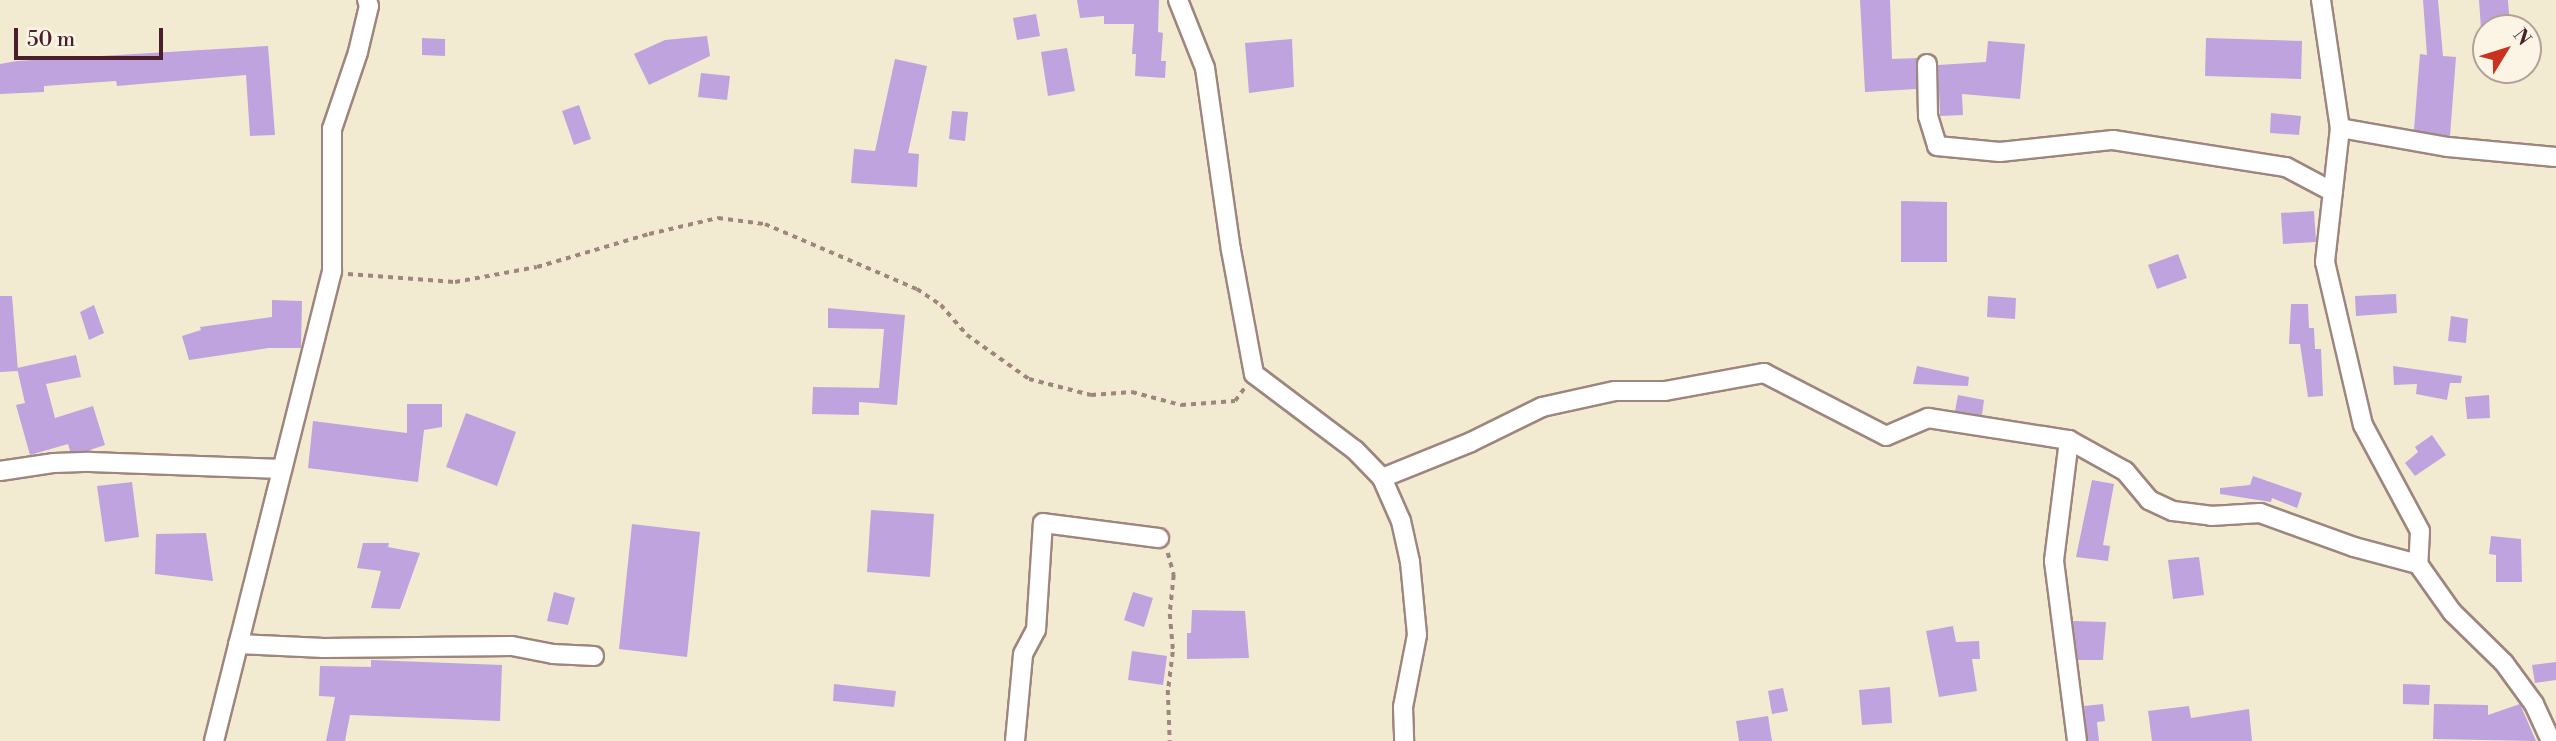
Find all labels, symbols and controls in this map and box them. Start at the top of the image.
scale bar [18,14,166,58]
north arrow [2472,14,2542,84]
text: N [2508,24,2536,51]
text: 50 m [27,27,75,53]

